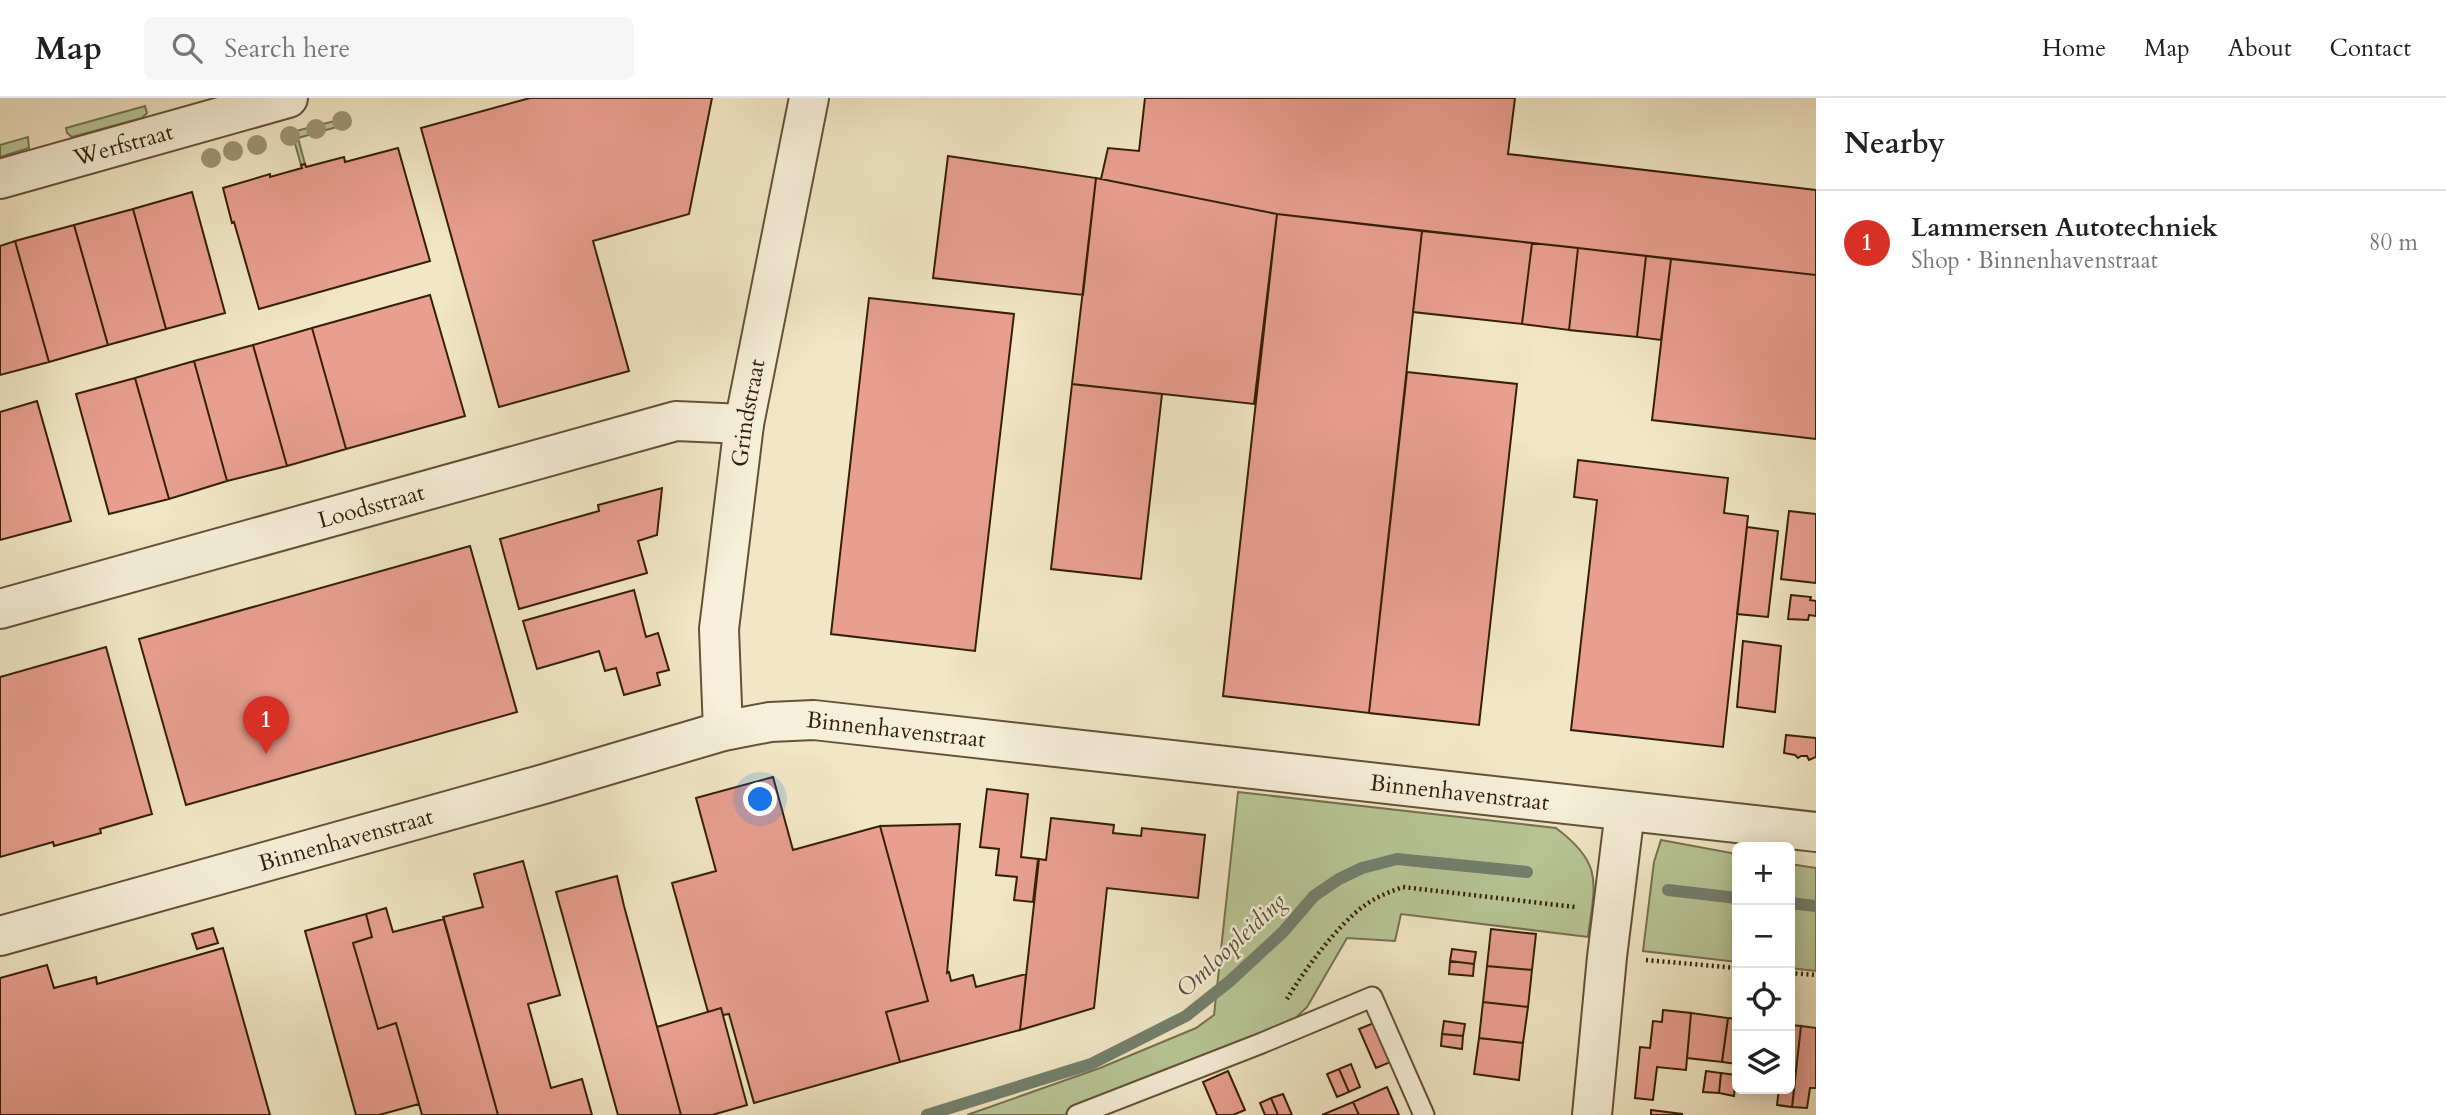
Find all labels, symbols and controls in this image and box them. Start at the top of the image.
search box [144,17,634,80]
text: Map [35,26,102,71]
icon: search [168,29,206,67]
text: Search here [224,31,350,66]
text: Home [2042,32,2106,65]
text: Map [2144,32,2190,65]
text: About [2228,32,2292,65]
text: Contact [2330,32,2411,65]
street label: Werfstraat [69,116,177,174]
text: Nearby [1844,123,1945,164]
text: Lammersen Autotechniek [1911,210,2218,245]
text: 1 [1861,227,1873,258]
text: 80 m [2369,227,2418,258]
text: Shop · Binnenhavenstraat [1911,245,2158,276]
street label: Grindstraat [724,356,773,469]
street label: Loodsstraat [314,477,428,536]
pin: 1 [243,696,289,754]
street label: Binnenhavenstraat [805,704,987,755]
street label: Binnenhavenstraat [1368,767,1551,818]
your location [743,782,777,816]
street label: Binnenhavenstraat [255,801,437,879]
map controls [1732,842,1795,1094]
button: + [1732,842,1795,905]
water label: Omloopleiding [1169,886,1294,1005]
button: − [1732,905,1795,968]
button: locate [1732,968,1795,1031]
button: layers [1732,1031,1795,1094]

